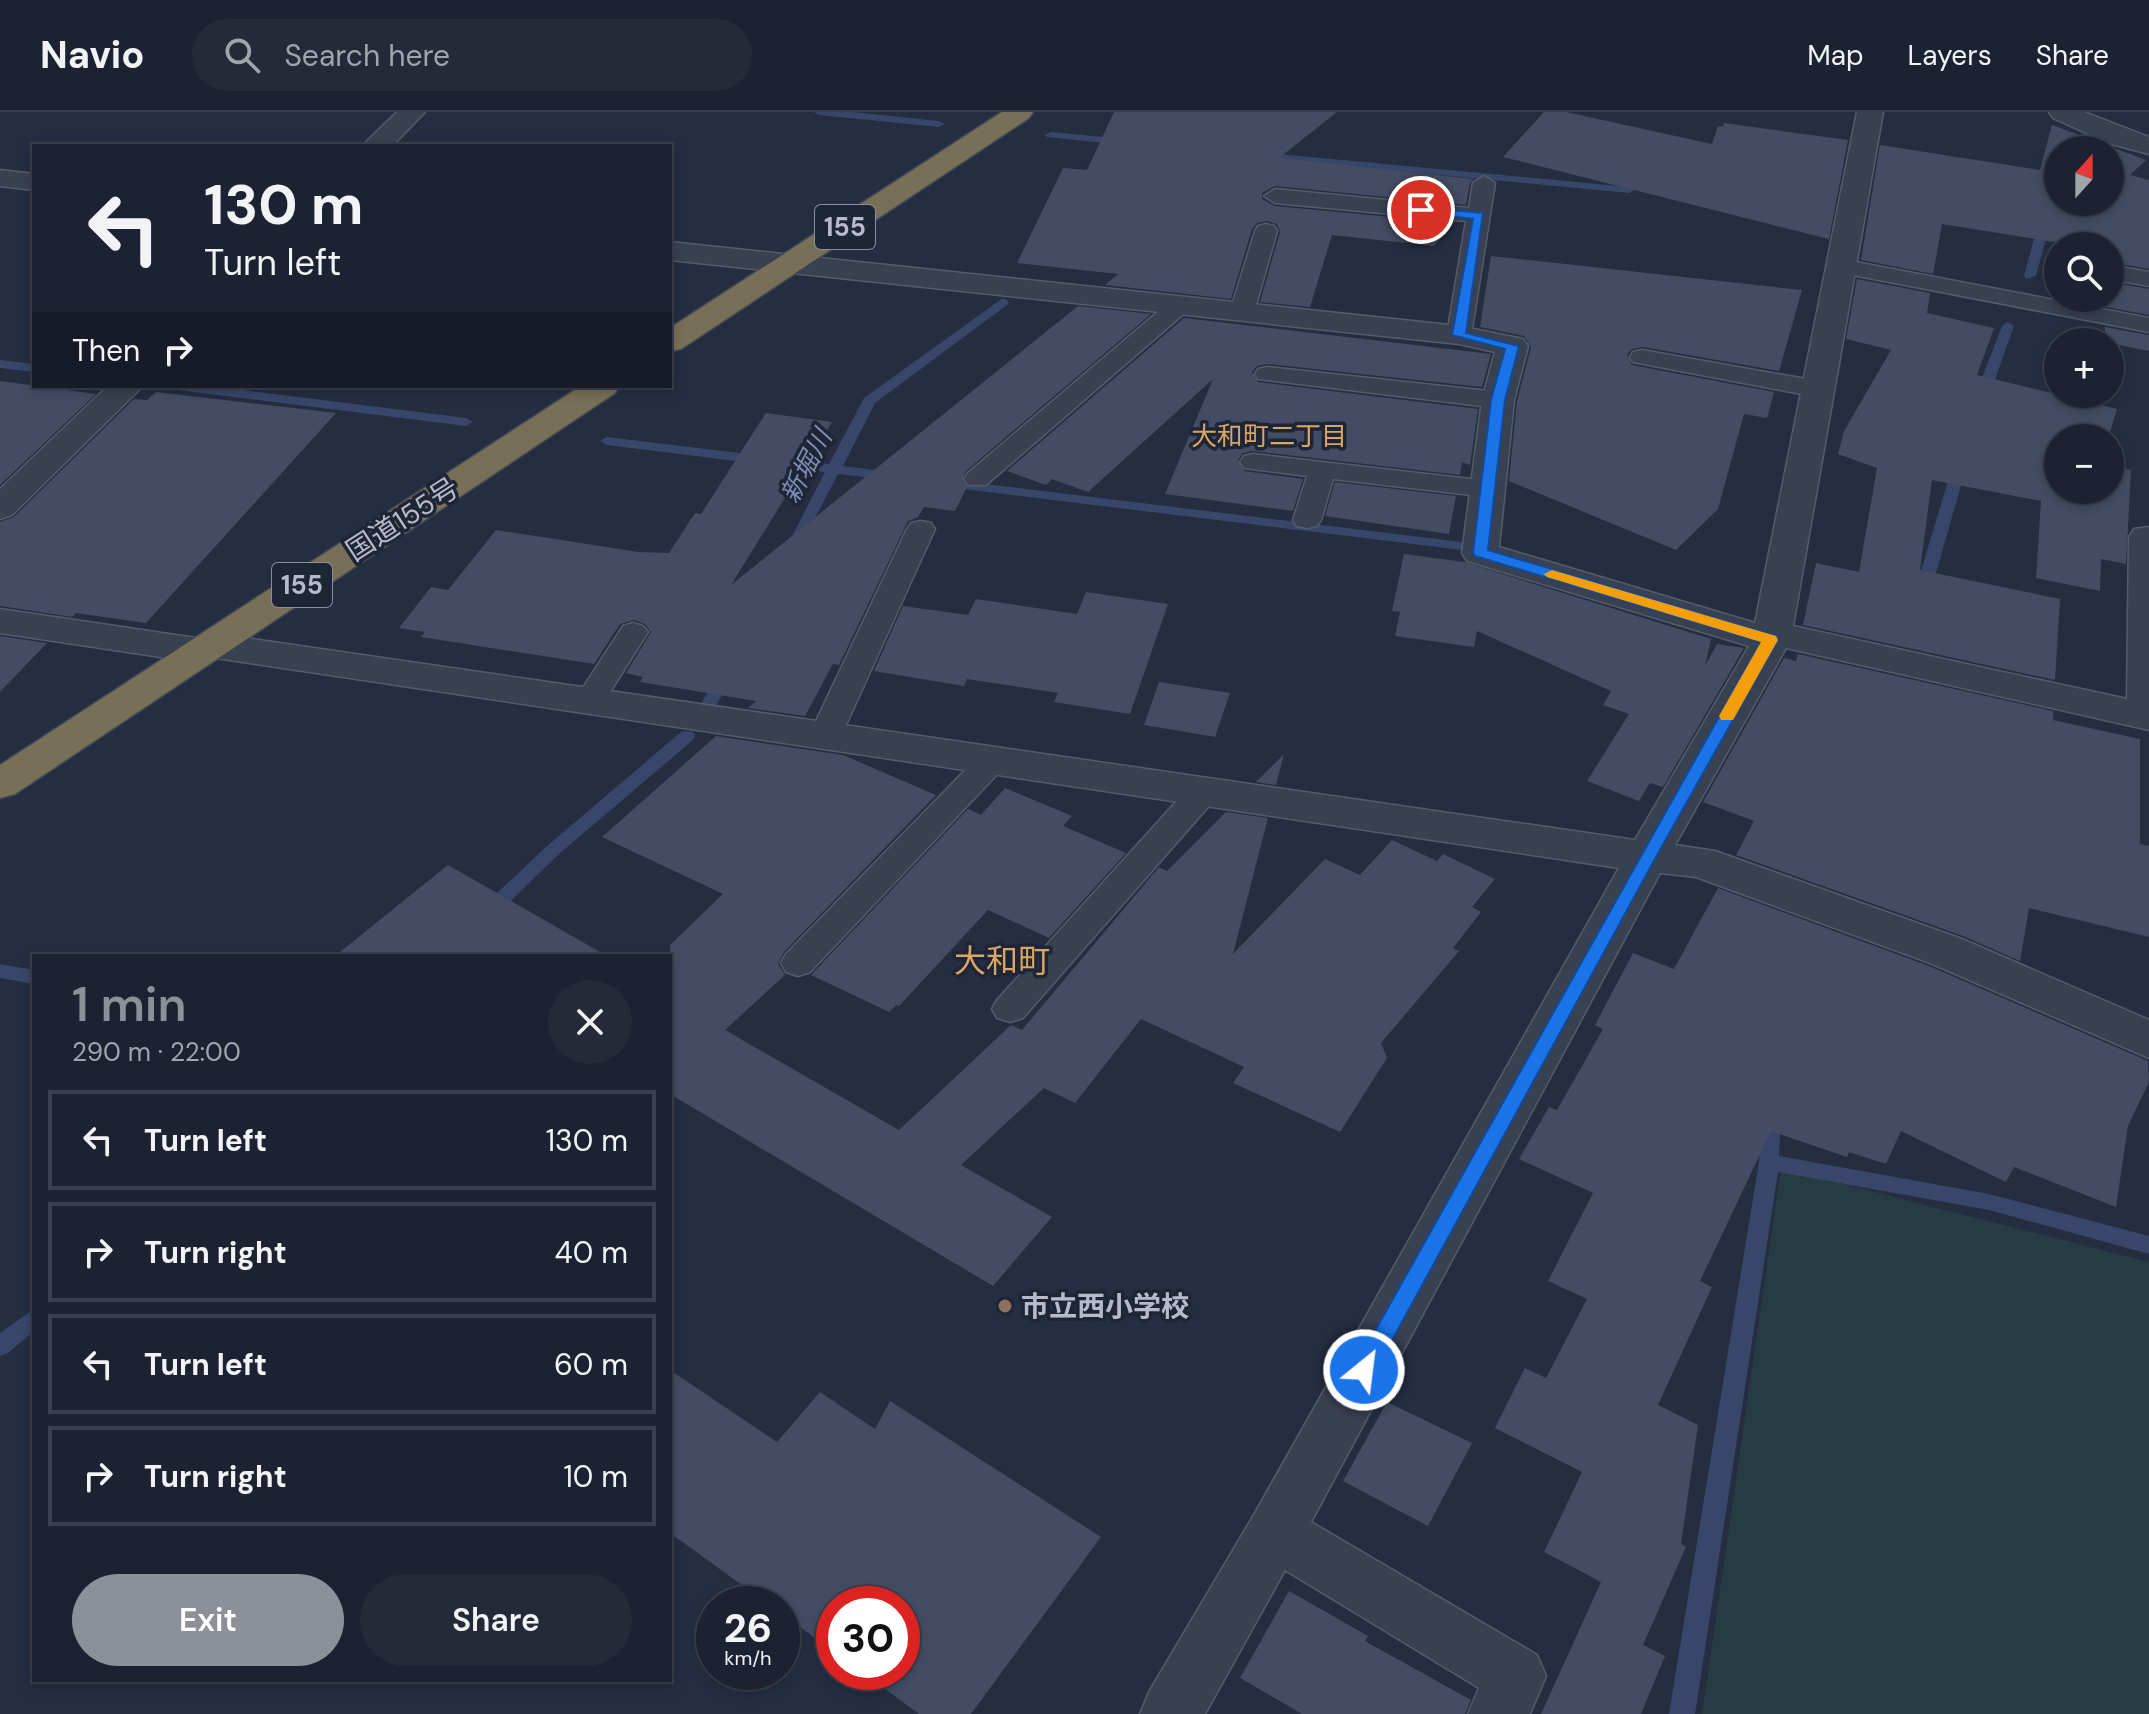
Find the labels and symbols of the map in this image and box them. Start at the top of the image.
north arrow [2044,136,2124,216]
pin [1387,176,1455,244]
road number: 155 [815,205,875,249]
district label: 大和町二丁目 [1191,419,1347,453]
water label: 新堀川 [773,421,841,508]
street label: 国道155号 [339,469,466,569]
road number: 155 [272,563,332,607]
district label: 大和町 [954,940,1050,982]
place label: 市立西小学校 [1021,1288,1189,1325]
marker: 市立西小学校 [996,1297,1014,1315]
position arrow [1322,1328,1406,1412]
speed limit sign: 30 [816,1586,920,1690]

